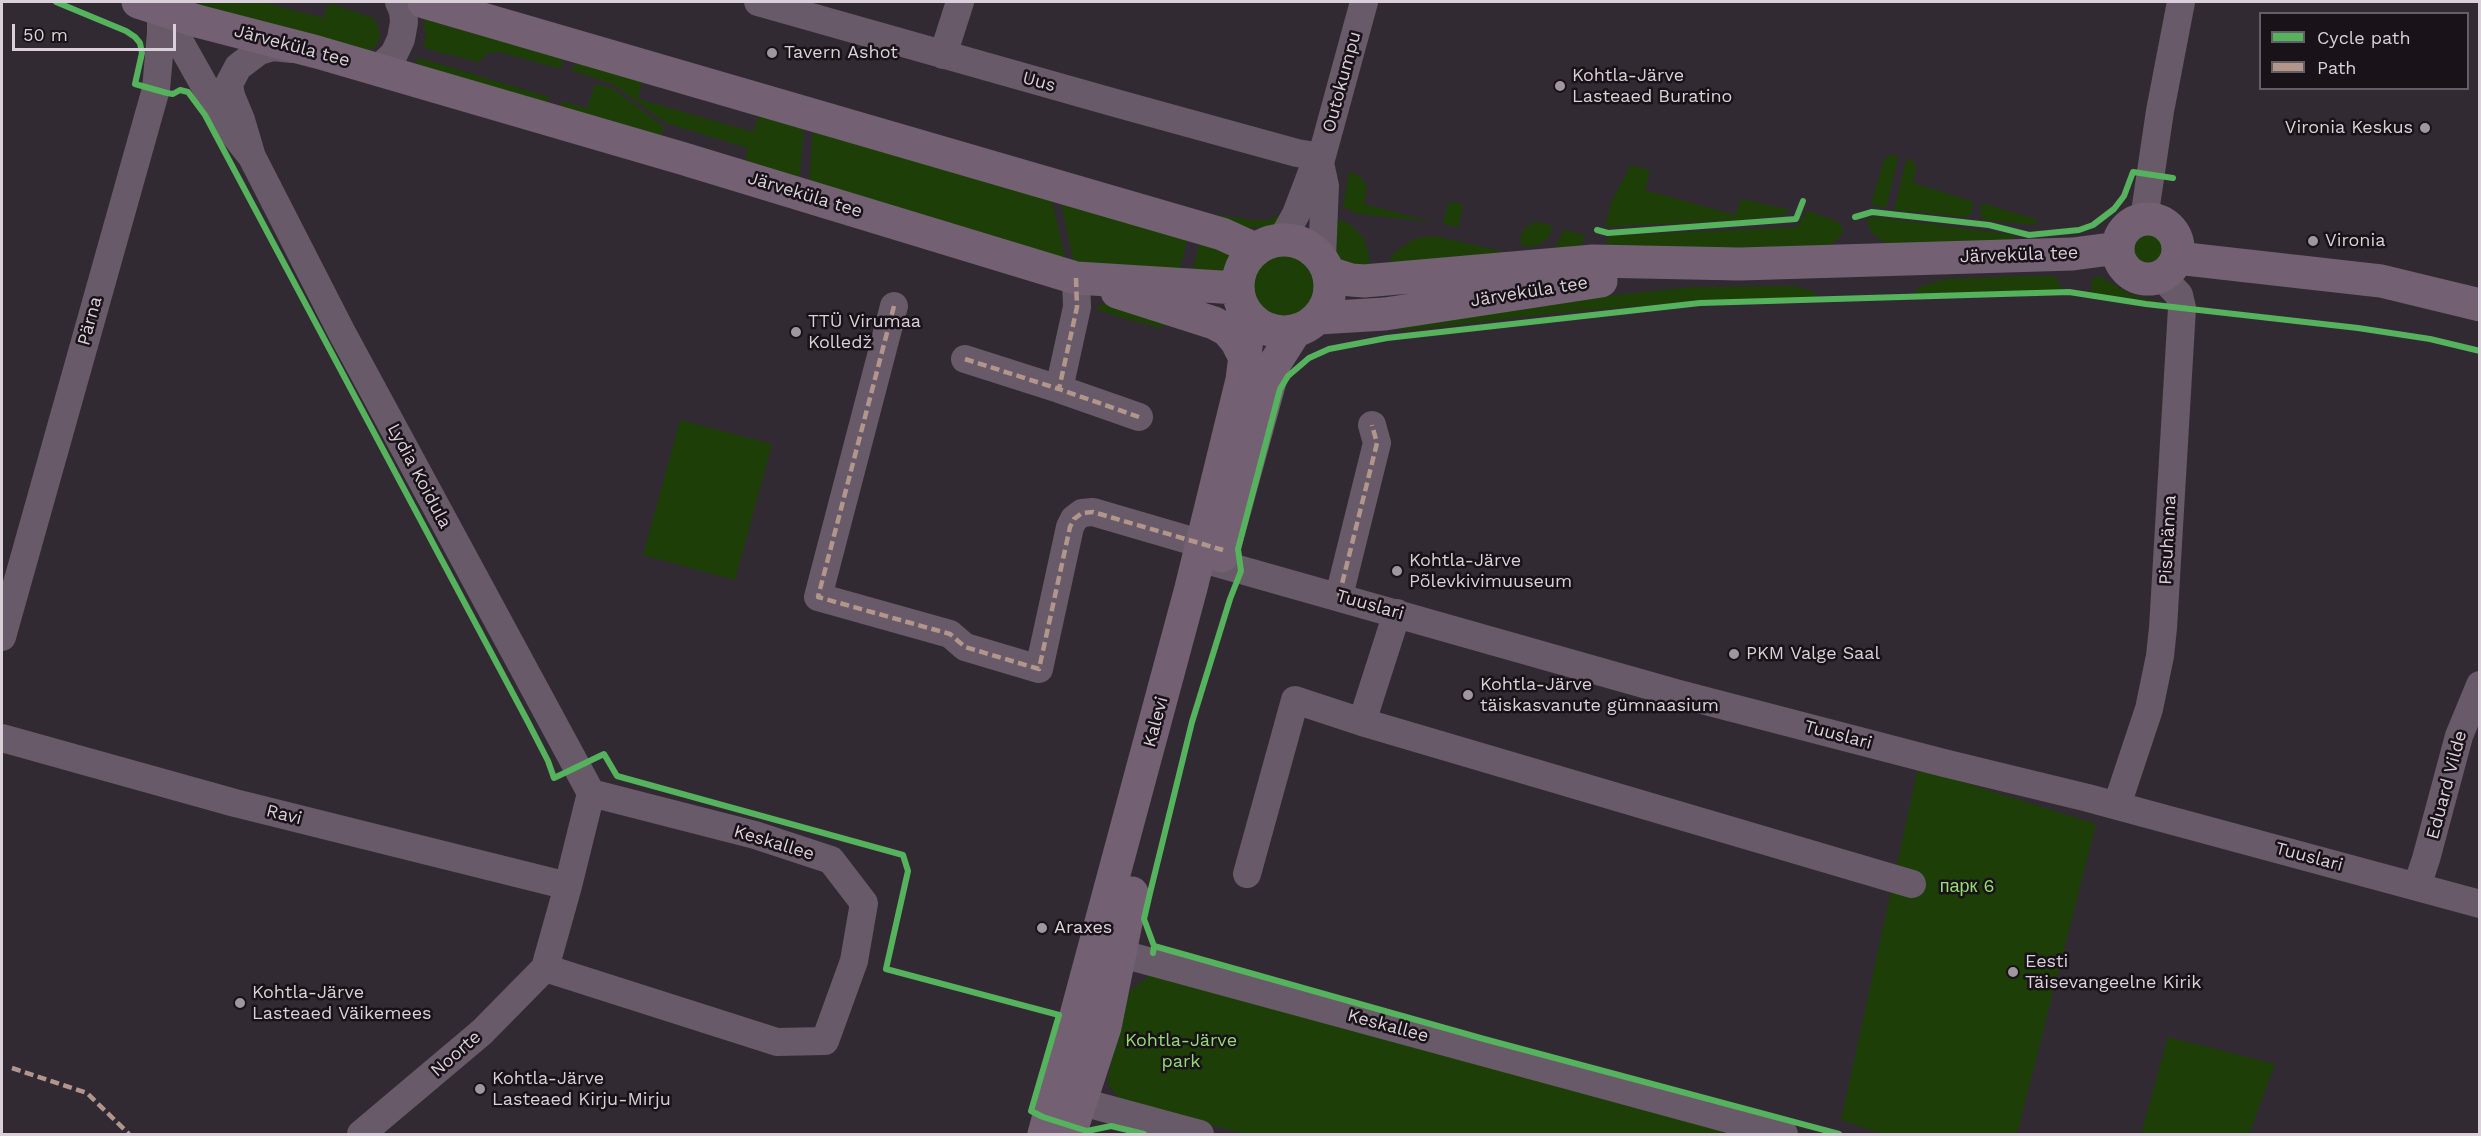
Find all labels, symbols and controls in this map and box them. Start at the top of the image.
scale bar [15,12,178,50]
legend [2259,12,2469,90]
street label: Järveküla tee [232,20,352,72]
text: 50 m [23,24,68,45]
text: Cycle path [2317,27,2411,48]
street label: Outokumpu [1318,29,1366,135]
place label: Tavern Ashot [784,42,898,64]
marker: Tavern Ashot [765,46,779,60]
text: Path [2317,57,2357,78]
place label: Kohtla-Järve Lasteaed Buratino [1572,65,1732,107]
street label: Uus [1020,67,1058,97]
marker: Kohtla-Järve Lasteaed Buratino [1553,79,1567,93]
place label: Vironia Keskus [2285,117,2413,139]
marker: Vironia Keskus [2418,121,2432,135]
street label: Järveküla tee [745,167,865,223]
place label: Vironia [2325,230,2385,252]
marker: Vironia [2306,234,2320,248]
street label: Järveküla tee [1959,242,2079,268]
street label: Järveküla tee [1469,272,1589,312]
street label: Pärna [73,294,107,348]
place label: TTÜ Virumaa Kolledž [808,311,921,354]
marker: TTÜ Virumaa Kolledž [789,325,803,339]
street label: Lydia Koidula [382,420,456,532]
street label: Pisuhänna [2155,494,2181,586]
place label: Kohtla-Järve Põlevkivimuuseum [1409,550,1572,592]
marker: Kohtla-Järve Põlevkivimuuseum [1390,564,1404,578]
street label: Tuuslari [1334,585,1406,625]
place label: PKM Valge Saal [1746,643,1880,665]
marker: PKM Valge Saal [1727,647,1741,661]
place label: Kohtla-Järve täiskasvanute gümnaasium [1480,674,1719,716]
marker: Kohtla-Järve täiskasvanute gümnaasium [1461,688,1475,702]
street label: Kalevi [1139,694,1173,750]
street label: Tuuslari [1802,716,1874,754]
street label: Eduard Vilde [2422,728,2472,842]
street label: Ravi [264,800,304,830]
street label: Keskallee [731,821,817,865]
street label: Tuuslari [2273,838,2345,876]
park label: парк 6 [1940,876,1994,898]
place label: Araxes [1054,917,1112,939]
marker: Araxes [1035,921,1049,935]
place label: Eesti Täisevangeelne Kirik [2025,951,2202,994]
marker: Eesti Täisevangeelne Kirik [2006,965,2020,979]
place label: Kohtla-Järve Lasteaed Väikemees [252,982,432,1024]
marker: Kohtla-Järve Lasteaed Väikemees [233,996,247,1010]
street label: Keskallee [1345,1005,1431,1047]
street label: Noorte [426,1026,486,1082]
park label: Kohtla-Järve park [1125,1030,1237,1072]
place label: Kohtla-Järve Lasteaed Kirju-Mirju [492,1068,671,1110]
marker: Kohtla-Järve Lasteaed Kirju-Mirju [473,1082,487,1096]

